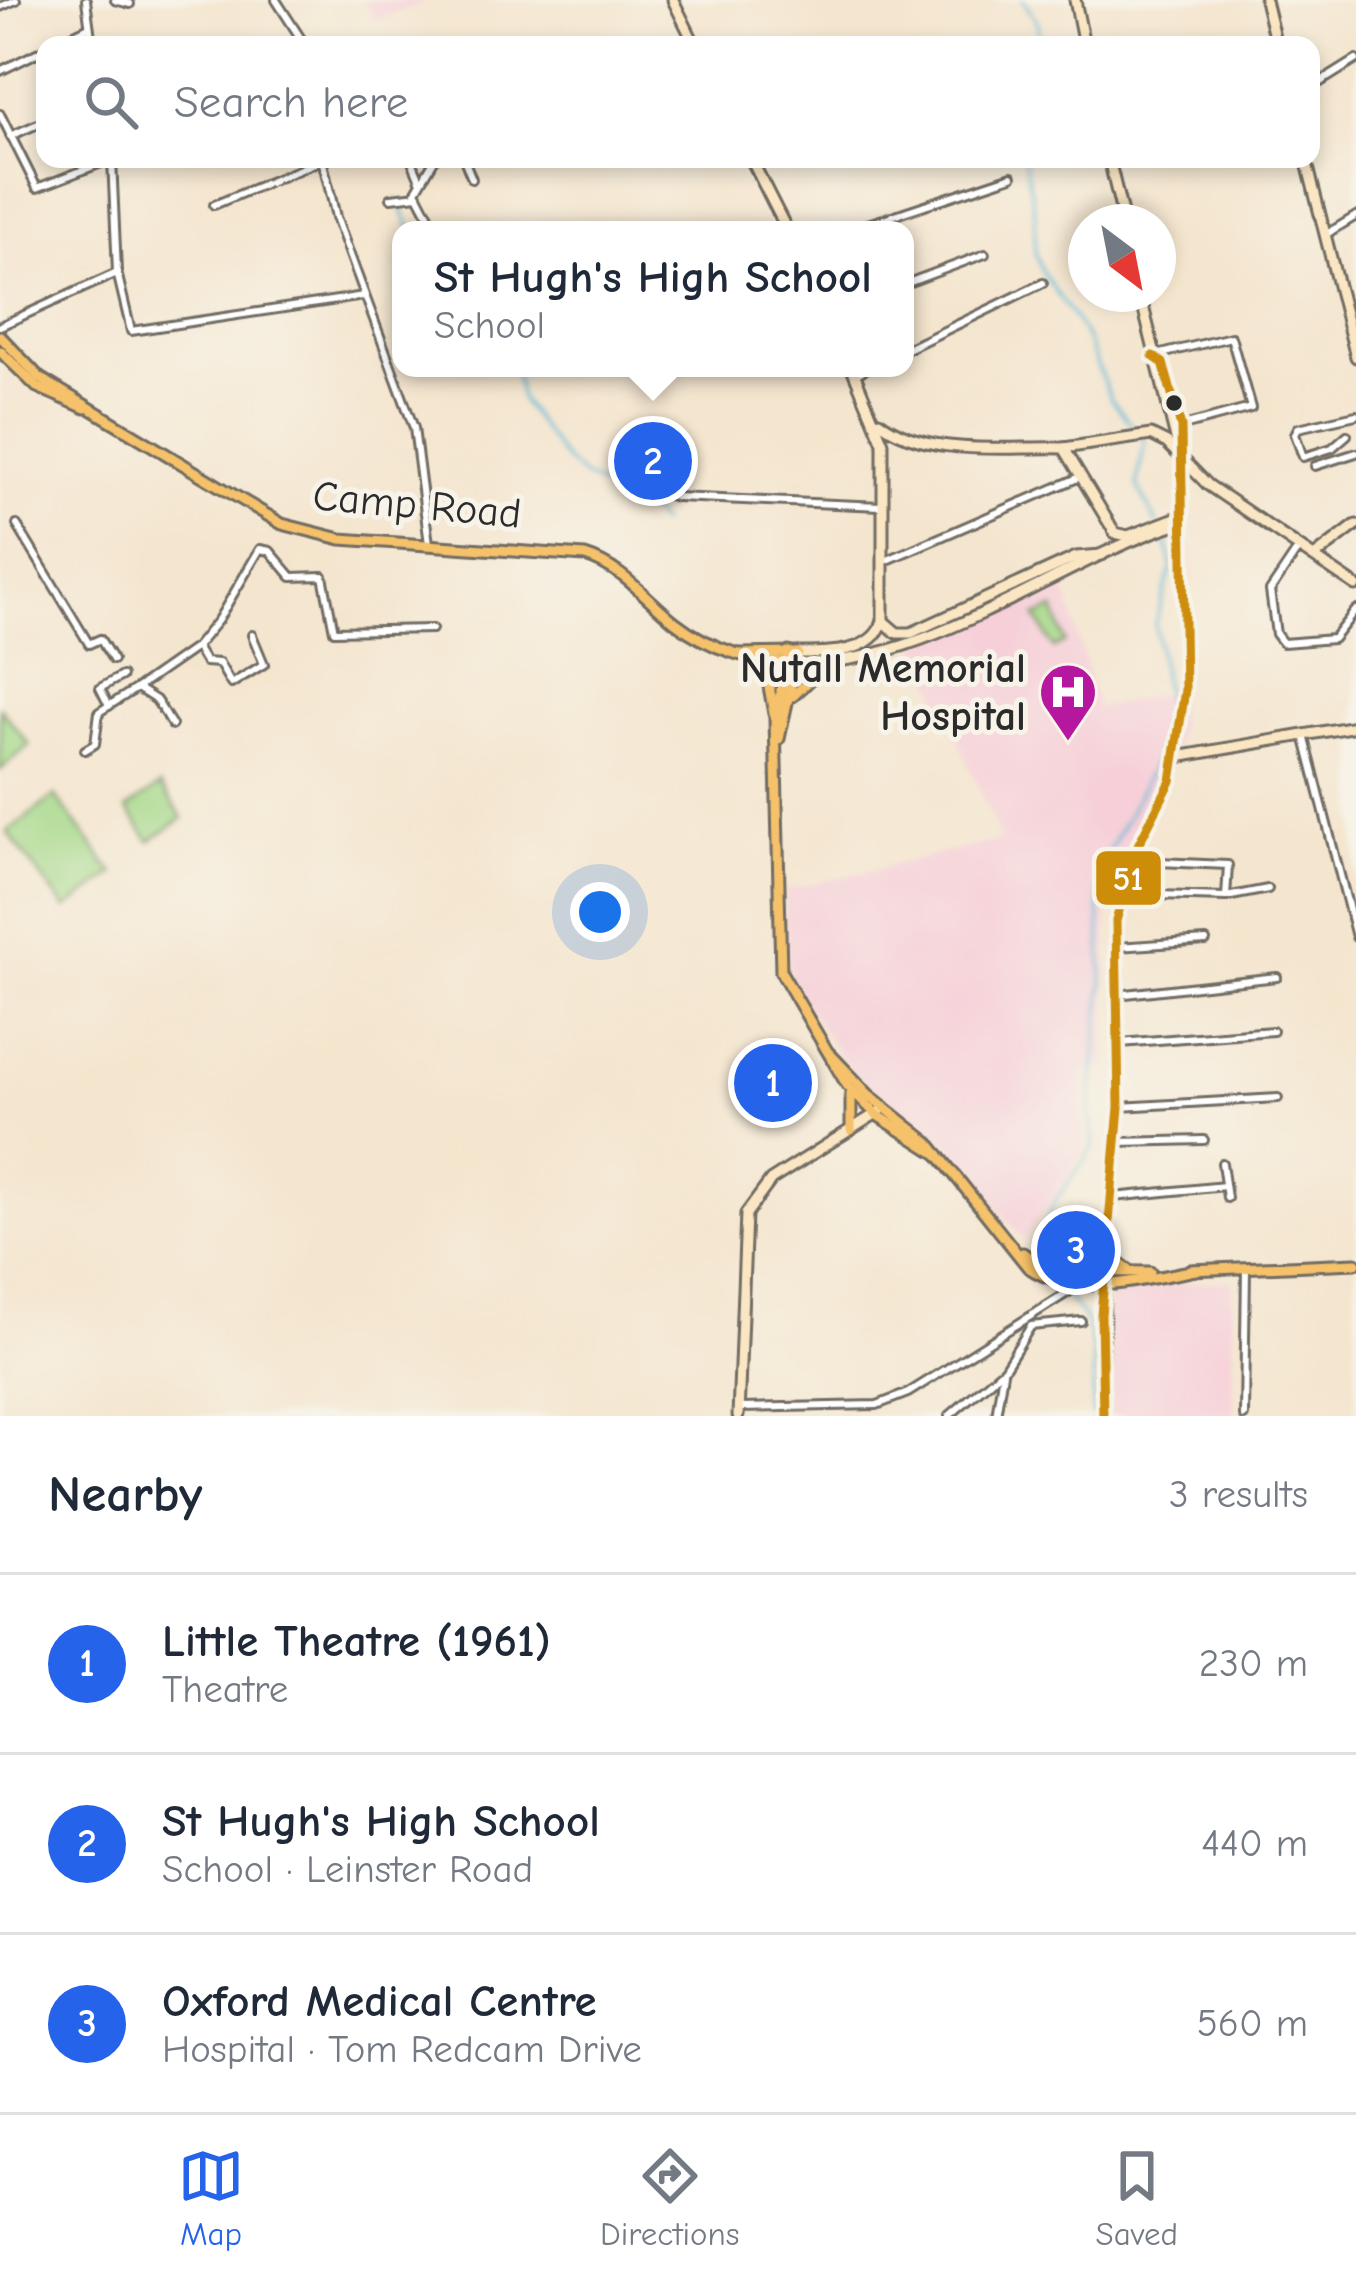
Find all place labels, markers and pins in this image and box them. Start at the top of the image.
unlabelled marker [1163,392,1185,414]
pin: 2 [614,416,692,506]
place label: Nutall Memorial Hospital [740,644,1026,741]
hospital icon: Nutall Memorial Hospital [1037,661,1099,743]
pin: 1 [734,1038,812,1128]
pin: 3 [1037,1205,1115,1295]

